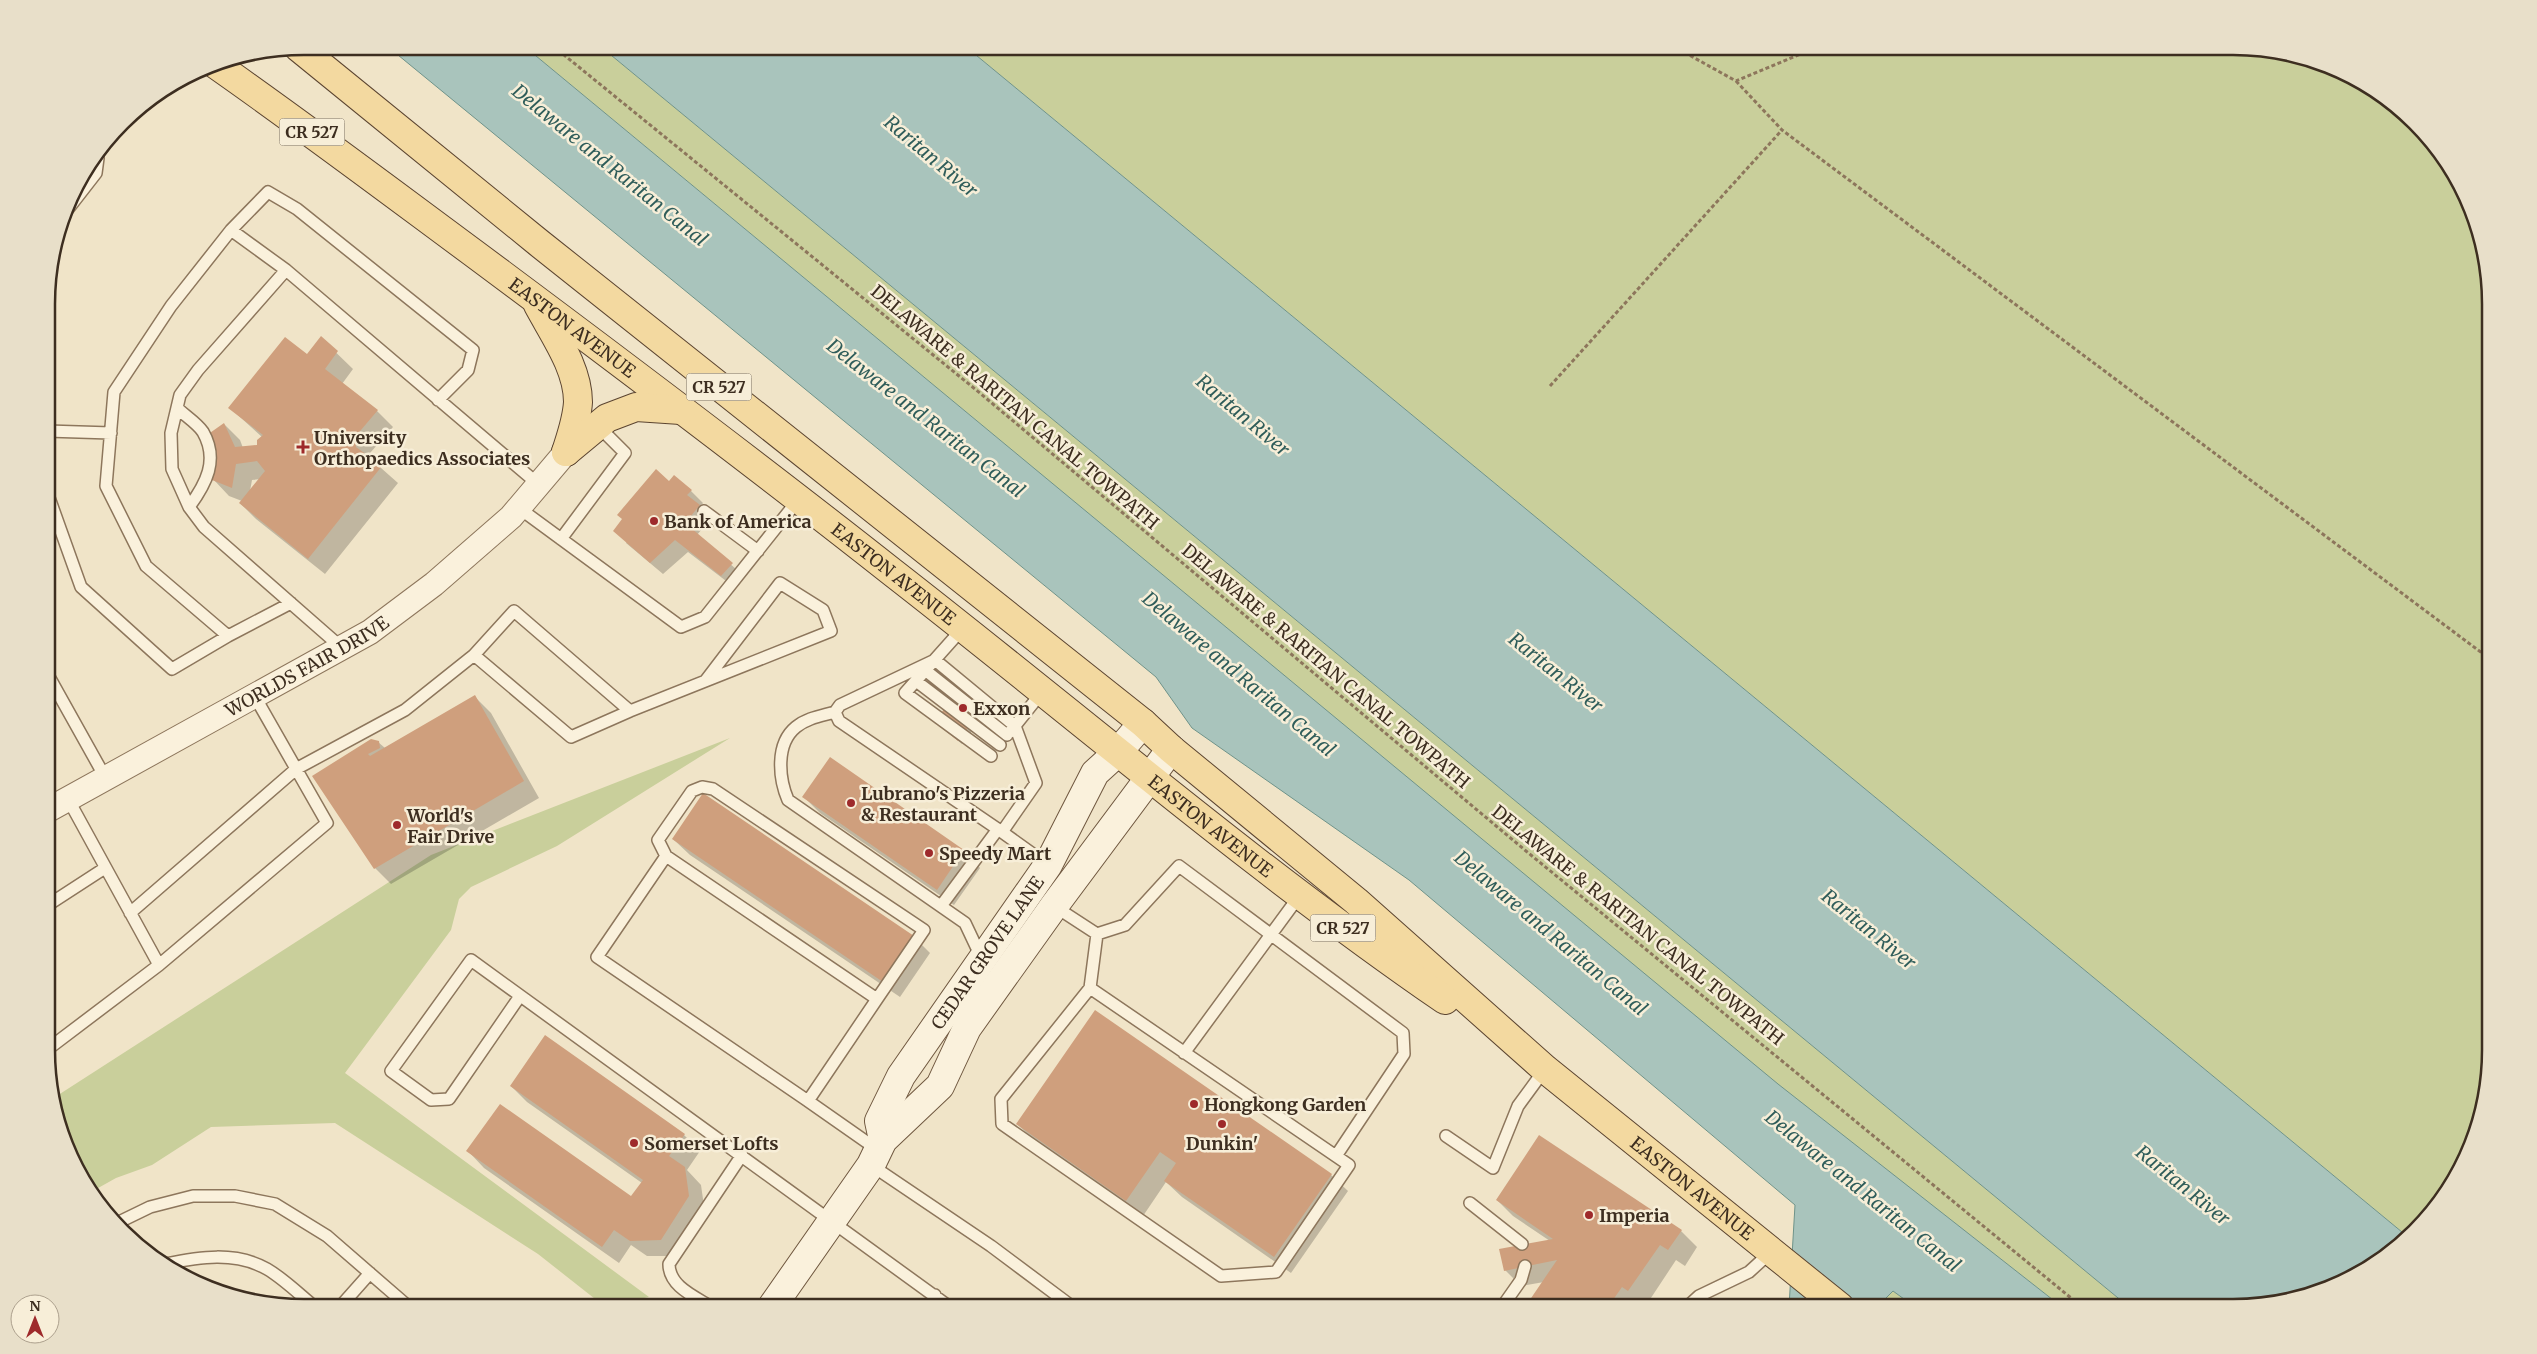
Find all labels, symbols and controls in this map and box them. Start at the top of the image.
water label: Delaware and Raritan Canal [507,78,713,251]
water label: Raritan River [879,110,983,202]
road number: CR 527 [280,118,344,146]
street label: EASTON AVENUE [505,272,641,382]
street label: DELAWARE & RARITAN CANAL TOWPATH [866,280,1164,534]
water label: Delaware and Raritan Canal [822,333,1030,503]
water label: Raritan River [1191,369,1295,461]
road number: CR 527 [686,374,752,401]
place label: University Orthopaedics Associates [314,426,530,470]
marker: University Orthopaedics Associates [296,440,310,454]
place label: Bank of America [664,510,811,533]
marker: Bank of America [648,515,660,527]
street label: EASTON AVENUE [827,517,962,630]
street label: DELAWARE & RARITAN CANAL TOWPATH [1177,539,1475,793]
water label: Delaware and Raritan Canal [1137,586,1340,762]
street label: WORLDS FAIR DRIVE [220,610,394,722]
water label: Raritan River [1504,627,1608,717]
place label: Exxon [973,697,1030,720]
marker: Exxon [957,702,969,714]
street label: EASTON AVENUE [1144,770,1278,882]
place label: Lubrano's Pizzeria & Restaurant [861,782,1025,826]
marker: Lubrano's Pizzeria & Restaurant [845,797,857,809]
street label: DELAWARE & RARITAN CANAL TOWPATH [1487,800,1789,1050]
place label: World's Fair Drive [406,804,495,848]
marker: World's Fair Drive [391,819,403,831]
place label: Speedy Mart [939,842,1052,865]
water label: Delaware and Raritan Canal [1449,845,1652,1021]
marker: Speedy Mart [923,847,935,859]
street label: CEDAR GROVE LANE [926,871,1049,1034]
water label: Raritan River [1817,884,1921,974]
road number: CR 527 [1310,914,1376,941]
place label: Hongkong Garden [1204,1093,1366,1116]
marker: Hongkong Garden [1188,1098,1200,1110]
water label: Delaware and Raritan Canal [1760,1104,1966,1277]
marker: Dunkin' [1216,1118,1228,1130]
street label: EASTON AVENUE [1626,1131,1759,1245]
place label: Somerset Lofts [644,1132,779,1155]
place label: Dunkin' [1186,1132,1258,1155]
marker: Somerset Lofts [628,1137,640,1149]
water label: Raritan River [2131,1140,2235,1230]
place label: Imperia [1599,1204,1670,1227]
marker: Imperia [1583,1209,1595,1221]
north arrow [10,1294,60,1344]
text: N [29,1297,41,1315]

